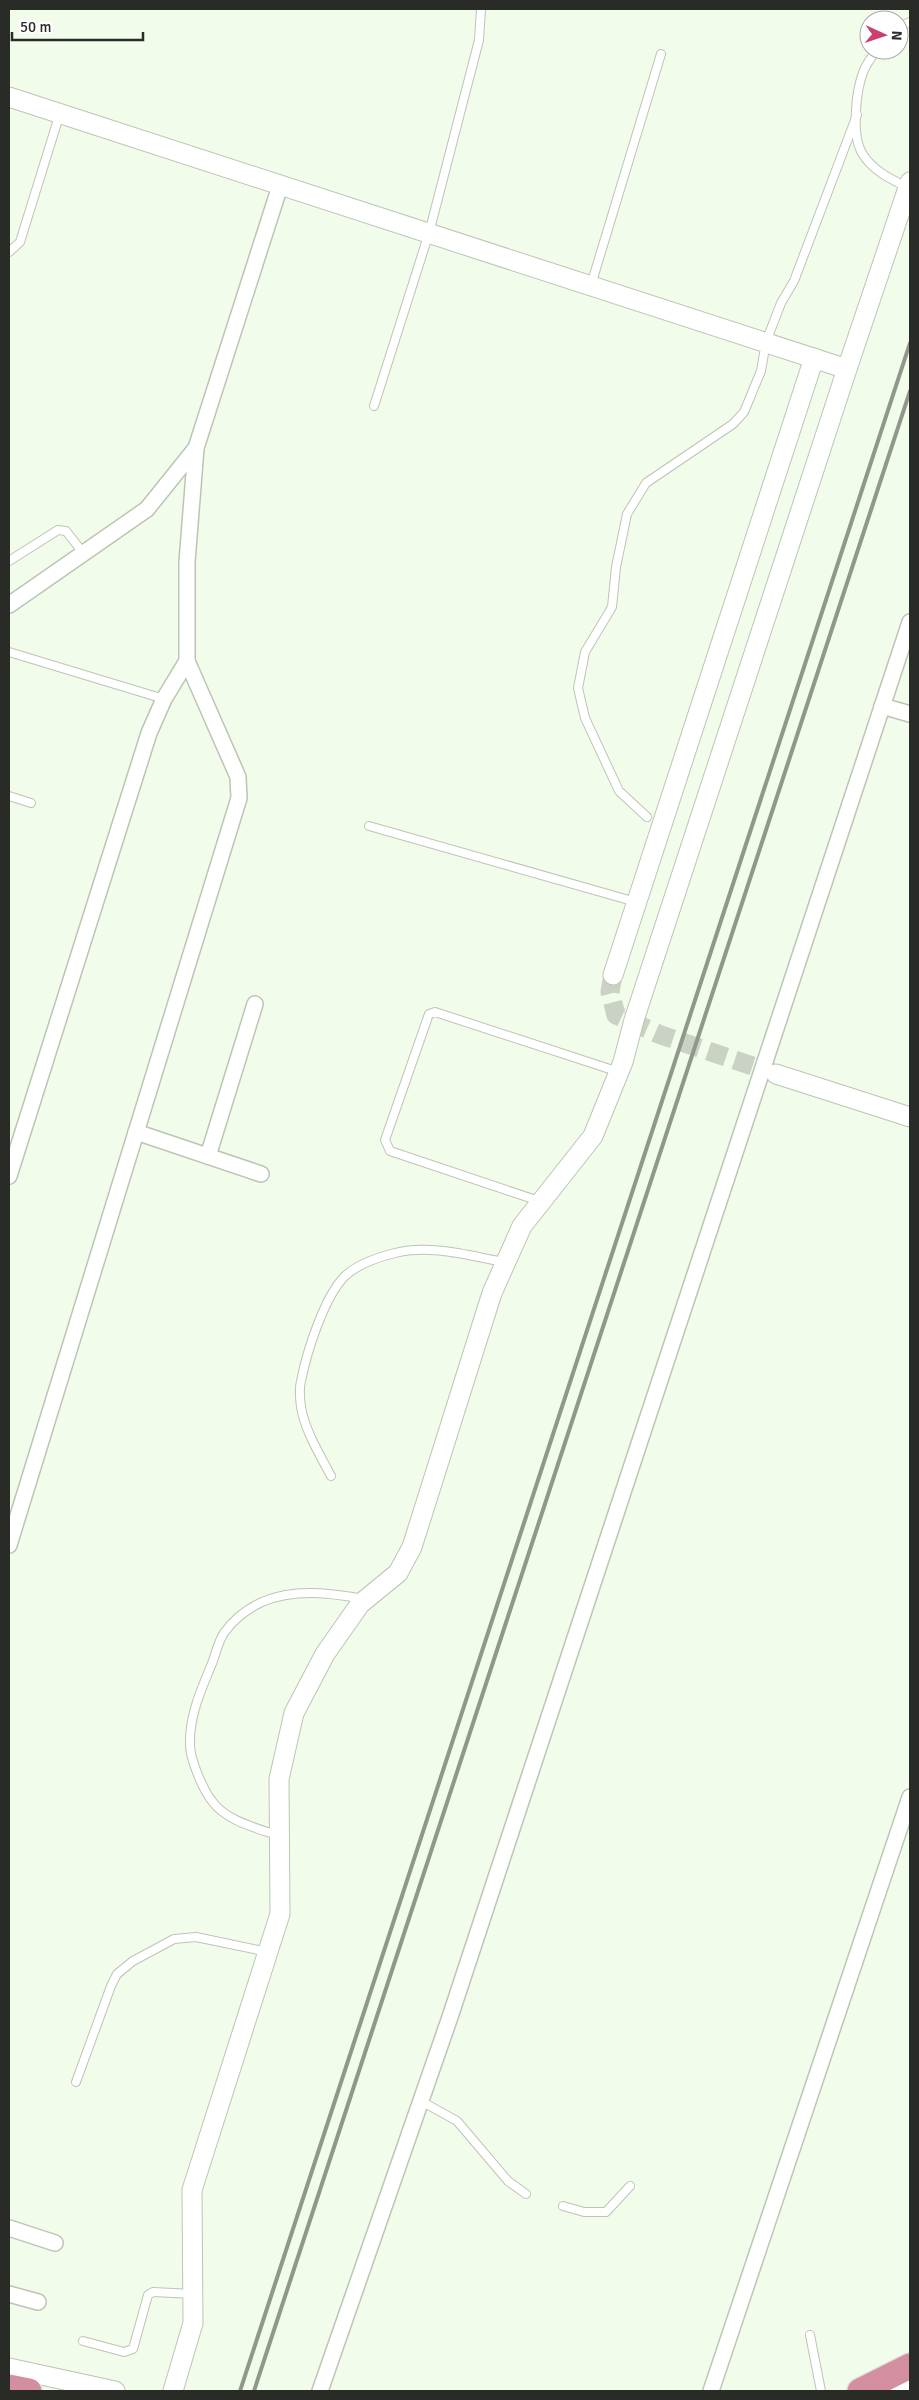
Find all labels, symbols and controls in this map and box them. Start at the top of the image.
scale bar [12,10,144,42]
north arrow [859,10,909,60]
text: 50 m [20,18,51,36]
text: N [888,30,905,41]

